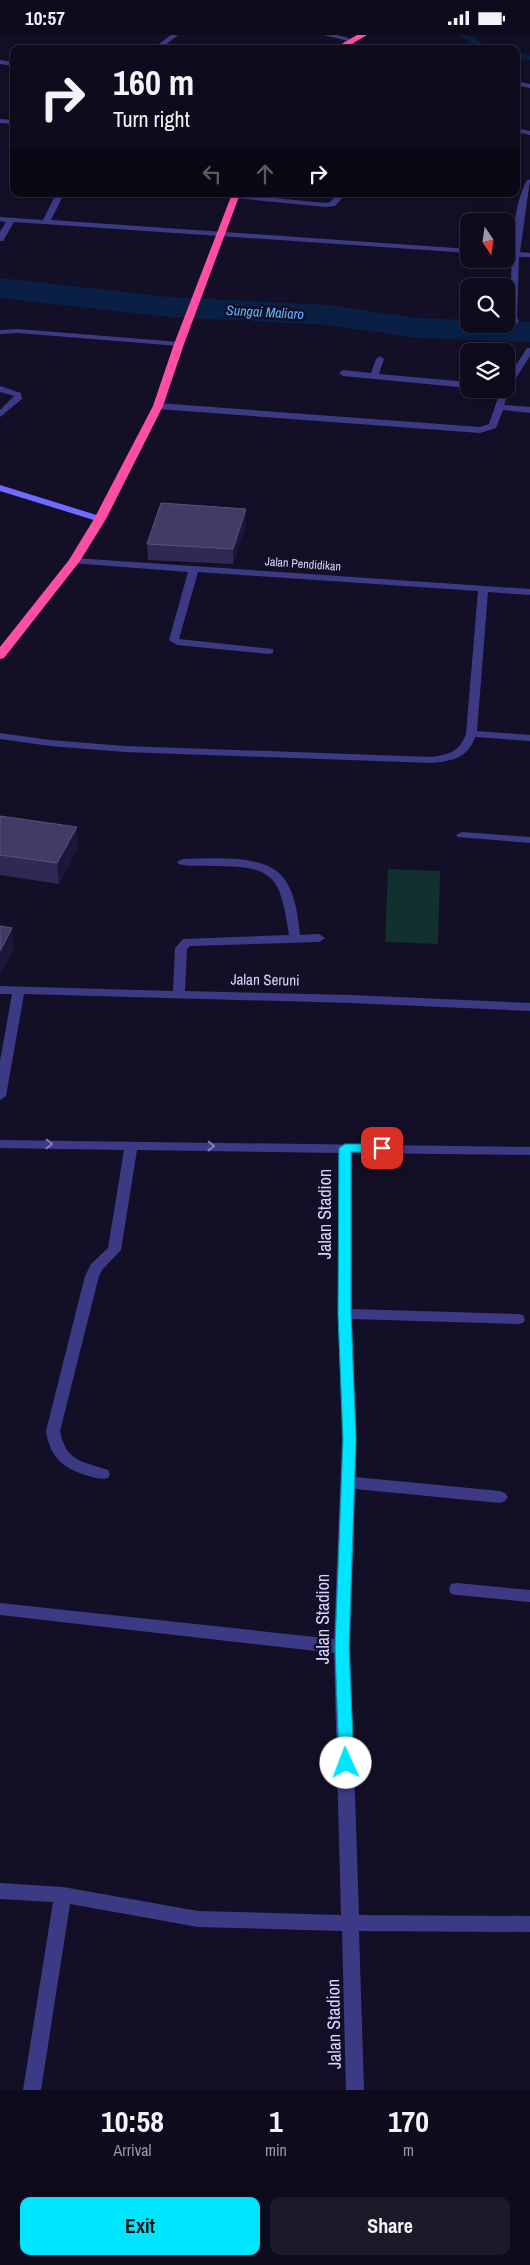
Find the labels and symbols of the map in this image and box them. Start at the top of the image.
north arrow [460,213,515,267]
water label: Sungai Maliaro [226,301,304,323]
street label: Jalan Pendidikan [265,553,341,575]
street label: Jalan Seruni [230,968,300,991]
pin [361,1127,403,1169]
one-way arrow [45,1139,53,1149]
one-way arrow [208,1141,215,1151]
street label: Jalan Stadion [312,1169,337,1259]
street label: Jalan Stadion [310,1574,335,1664]
position arrow [319,1736,371,1788]
street label: Jalan Stadion [320,1979,347,2069]

